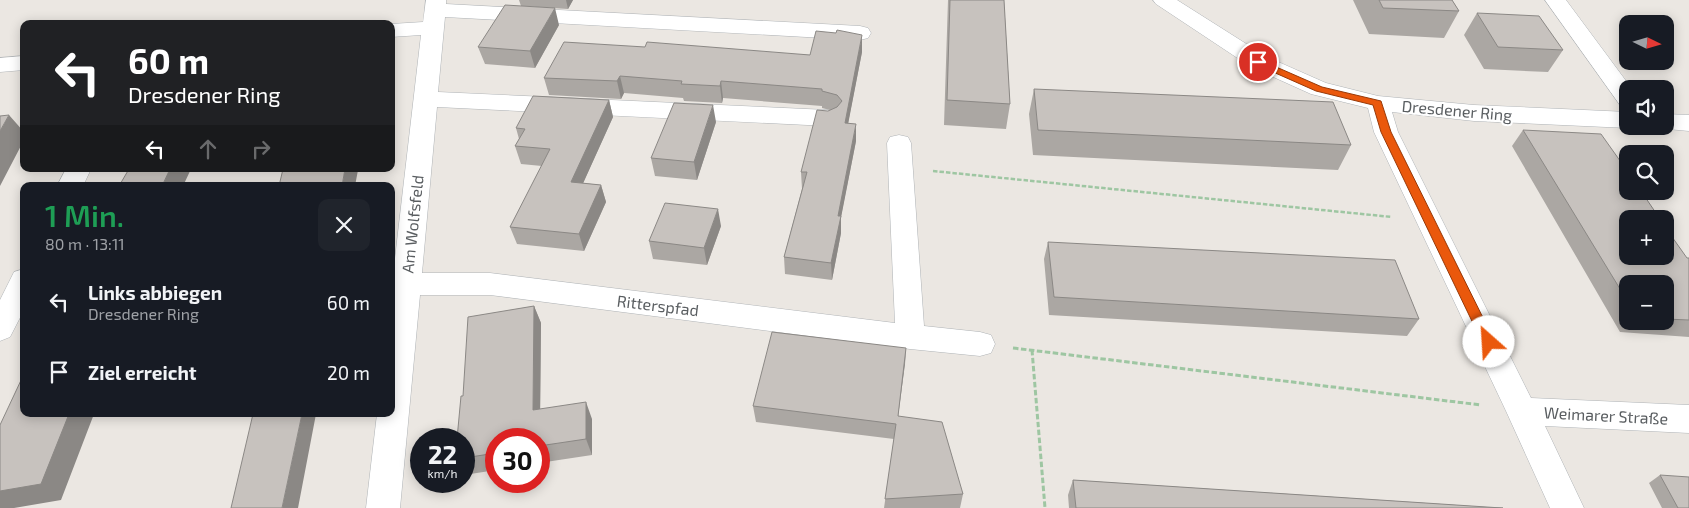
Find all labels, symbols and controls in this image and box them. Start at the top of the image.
north arrow [1619,15,1674,70]
map controls [1619,15,1674,330]
text: 60 m [128,39,209,81]
icon: left [45,40,110,105]
pin [1237,41,1279,83]
icon: arrive [1244,48,1272,76]
button: sound [1619,80,1674,135]
text: Dresdener Ring [128,81,281,107]
street label: Dresdener Ring [1401,96,1513,124]
icon: left [141,135,169,163]
icon: ahead [194,135,222,163]
icon: right [247,135,275,163]
button: search [1619,145,1674,200]
street label: Am Wolfsfeld [397,174,427,274]
text: 1 Min. [45,197,124,233]
button: close [318,199,370,251]
button: + [1619,210,1674,265]
text: 80 m · 13:11 [45,234,125,253]
button: − [1619,275,1674,330]
text: Links abbiegen [88,281,222,304]
icon: left [45,288,73,316]
text: 60 m [327,291,370,314]
street label: Ritterspfad [616,291,700,319]
text: Dresdener Ring [88,304,199,323]
position arrow [1462,315,1514,367]
icon: arrive [45,358,73,386]
text: Ziel erreicht [88,361,197,384]
text: 20 m [327,361,370,384]
street label: Weimarer Straße [1543,402,1669,428]
speed limit sign: 30 [485,428,550,493]
text: 22 [428,439,457,469]
text: km/h [428,466,457,480]

